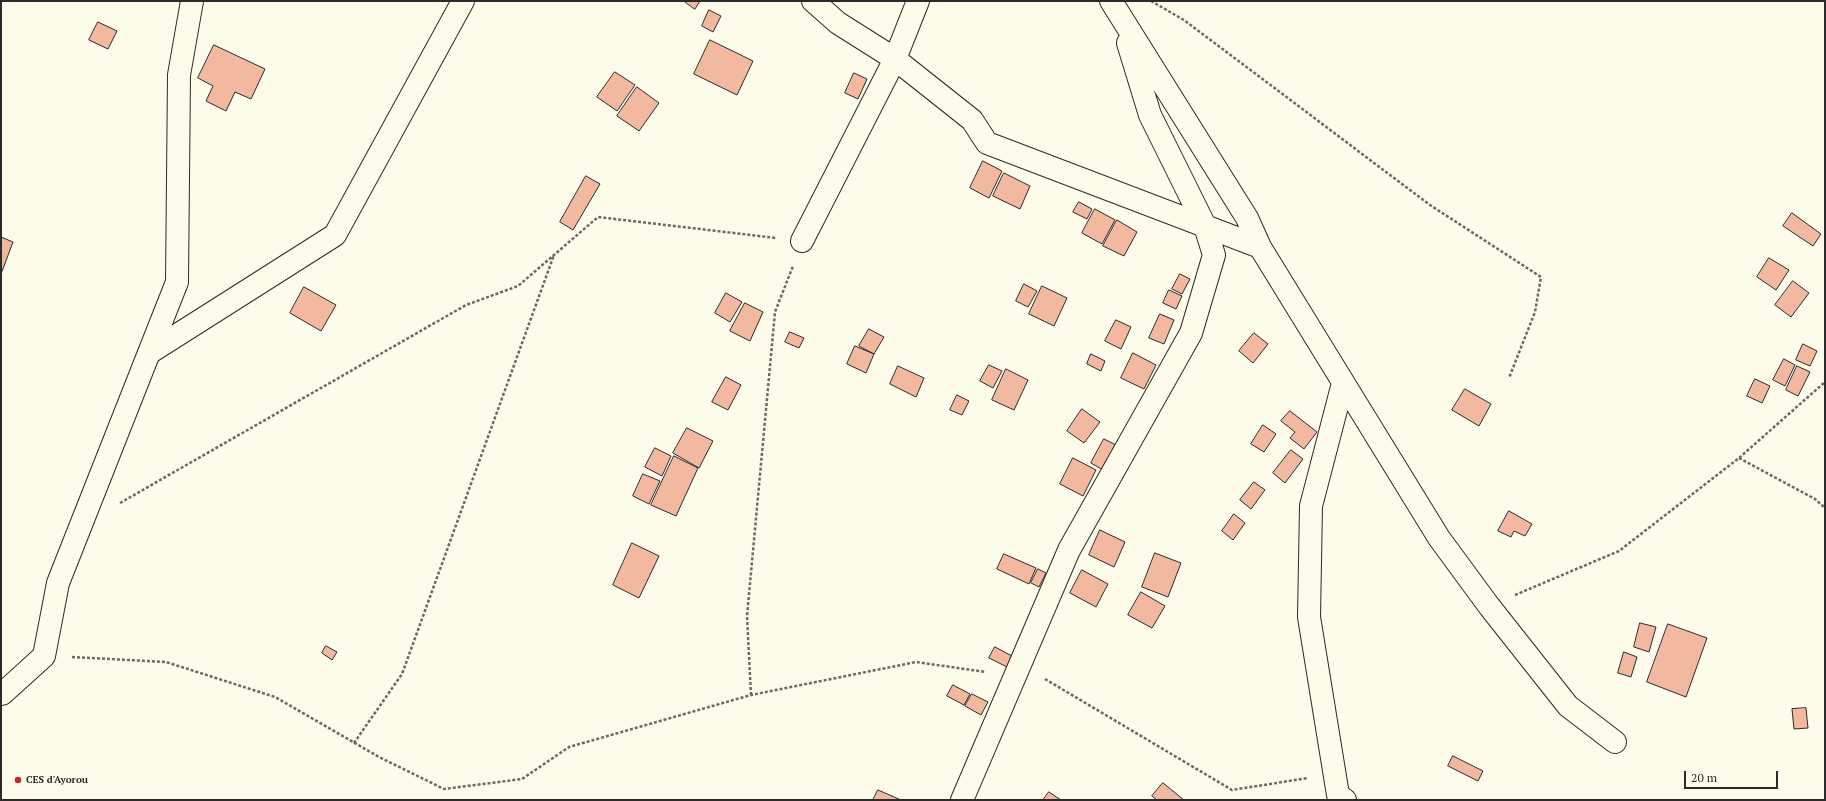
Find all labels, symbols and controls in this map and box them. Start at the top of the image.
scale bar [1686,763,1780,789]
text: 20 m [1691,770,1717,785]
place label: CES d'Ayorou [26,774,88,786]
marker: CES d'Ayorou [13,775,23,785]

